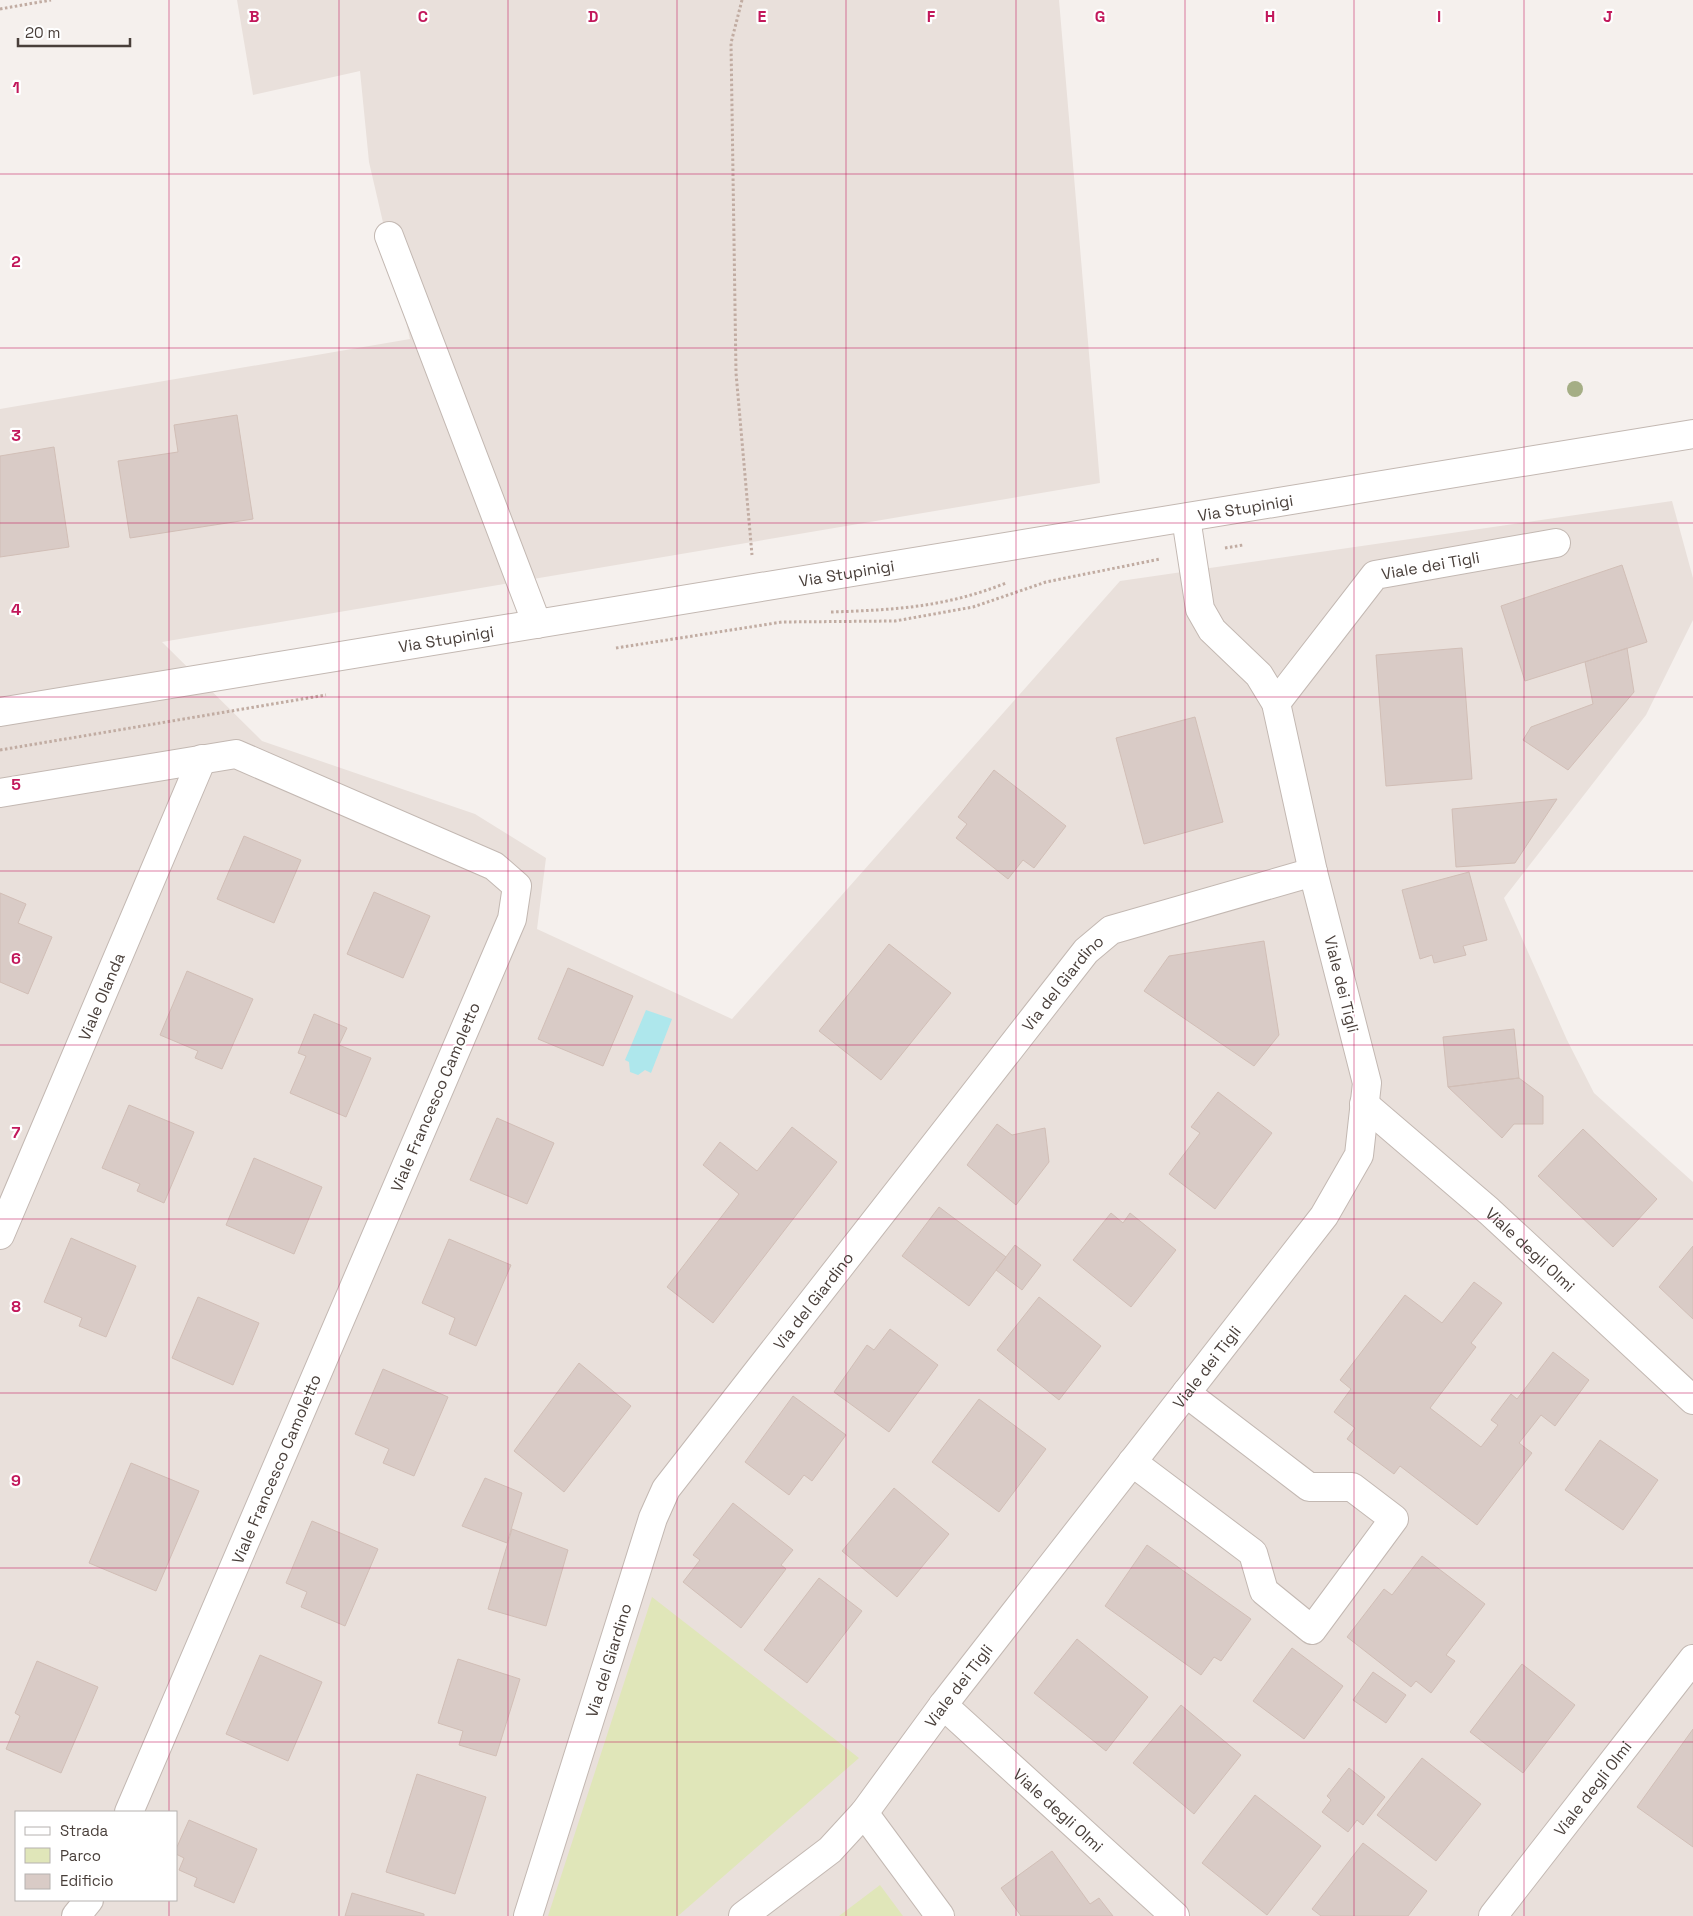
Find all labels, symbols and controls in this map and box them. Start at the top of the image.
text: B [249,6,259,27]
text: C [418,6,428,27]
text: D [588,6,598,27]
text: E [758,6,767,27]
text: F [927,6,936,27]
text: G [1095,6,1105,27]
text: H [1265,6,1275,27]
text: I [1437,6,1441,27]
text: J [1603,6,1613,27]
scale bar [18,15,130,47]
text: 20 m [25,23,60,42]
text: 1 [12,77,20,98]
text: 2 [11,251,21,272]
text: 3 [11,425,21,446]
street label: Via Stupinigi [1196,490,1295,526]
street label: Viale dei Tigli [1380,547,1481,585]
street label: Via Stupinigi [798,555,896,592]
text: 4 [11,599,21,620]
street label: Via Stupinigi [397,621,495,657]
text: 5 [11,774,21,795]
street label: Via del Giardino [1017,931,1108,1036]
street label: Viale dei Tigli [1319,933,1364,1035]
text: 6 [11,948,21,969]
street label: Viale Olanda [74,950,130,1044]
street label: Viale Francesco Camoletto [386,999,485,1195]
text: 7 [12,1122,21,1143]
street label: Viale degli Olmi [1481,1203,1579,1296]
street label: Via del Giardino [769,1248,858,1354]
text: 8 [11,1296,21,1317]
street label: Viale dei Tigli [1168,1321,1246,1413]
street label: Viale Francesco Camoletto [227,1371,326,1567]
text: 9 [11,1470,21,1491]
street label: Via del Giardino [581,1601,637,1720]
street label: Viale dei Tigli [920,1640,997,1732]
street label: Viale degli Olmi [1549,1737,1636,1840]
street label: Viale degli Olmi [1008,1764,1108,1857]
legend [15,1811,178,1901]
text: Strada [60,1821,109,1840]
text: Parco [60,1846,101,1865]
text: Edificio [60,1871,114,1890]

